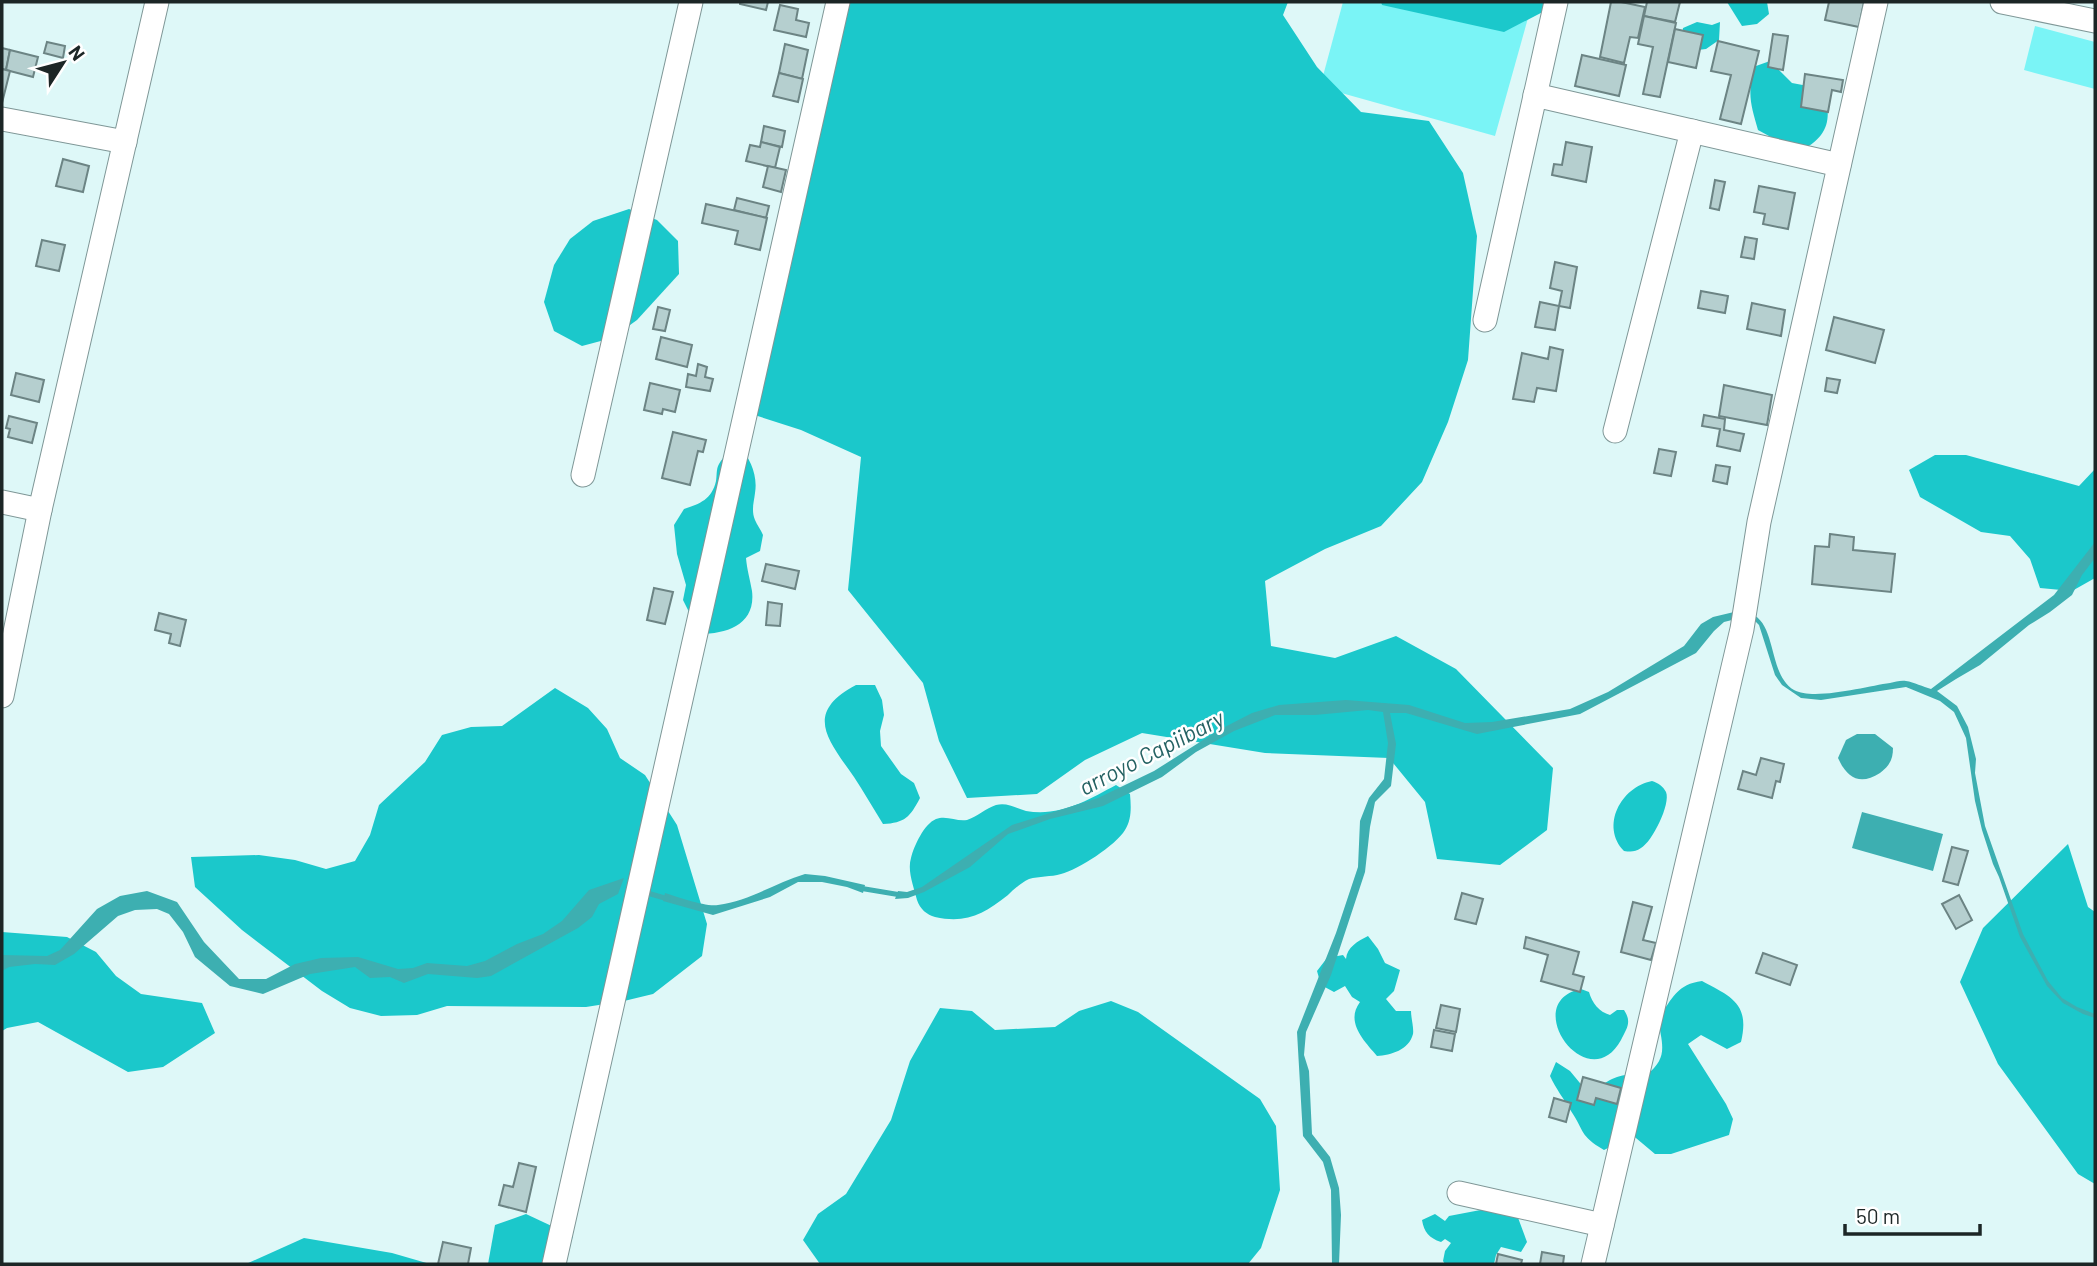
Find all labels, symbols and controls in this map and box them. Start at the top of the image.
north arrow [28,28,98,98]
text: N [64,41,90,65]
water label: arroyo Capiibary [1074,703,1229,801]
scale bar [1845,1192,1980,1236]
text: 50 m [1856,1203,1900,1228]

